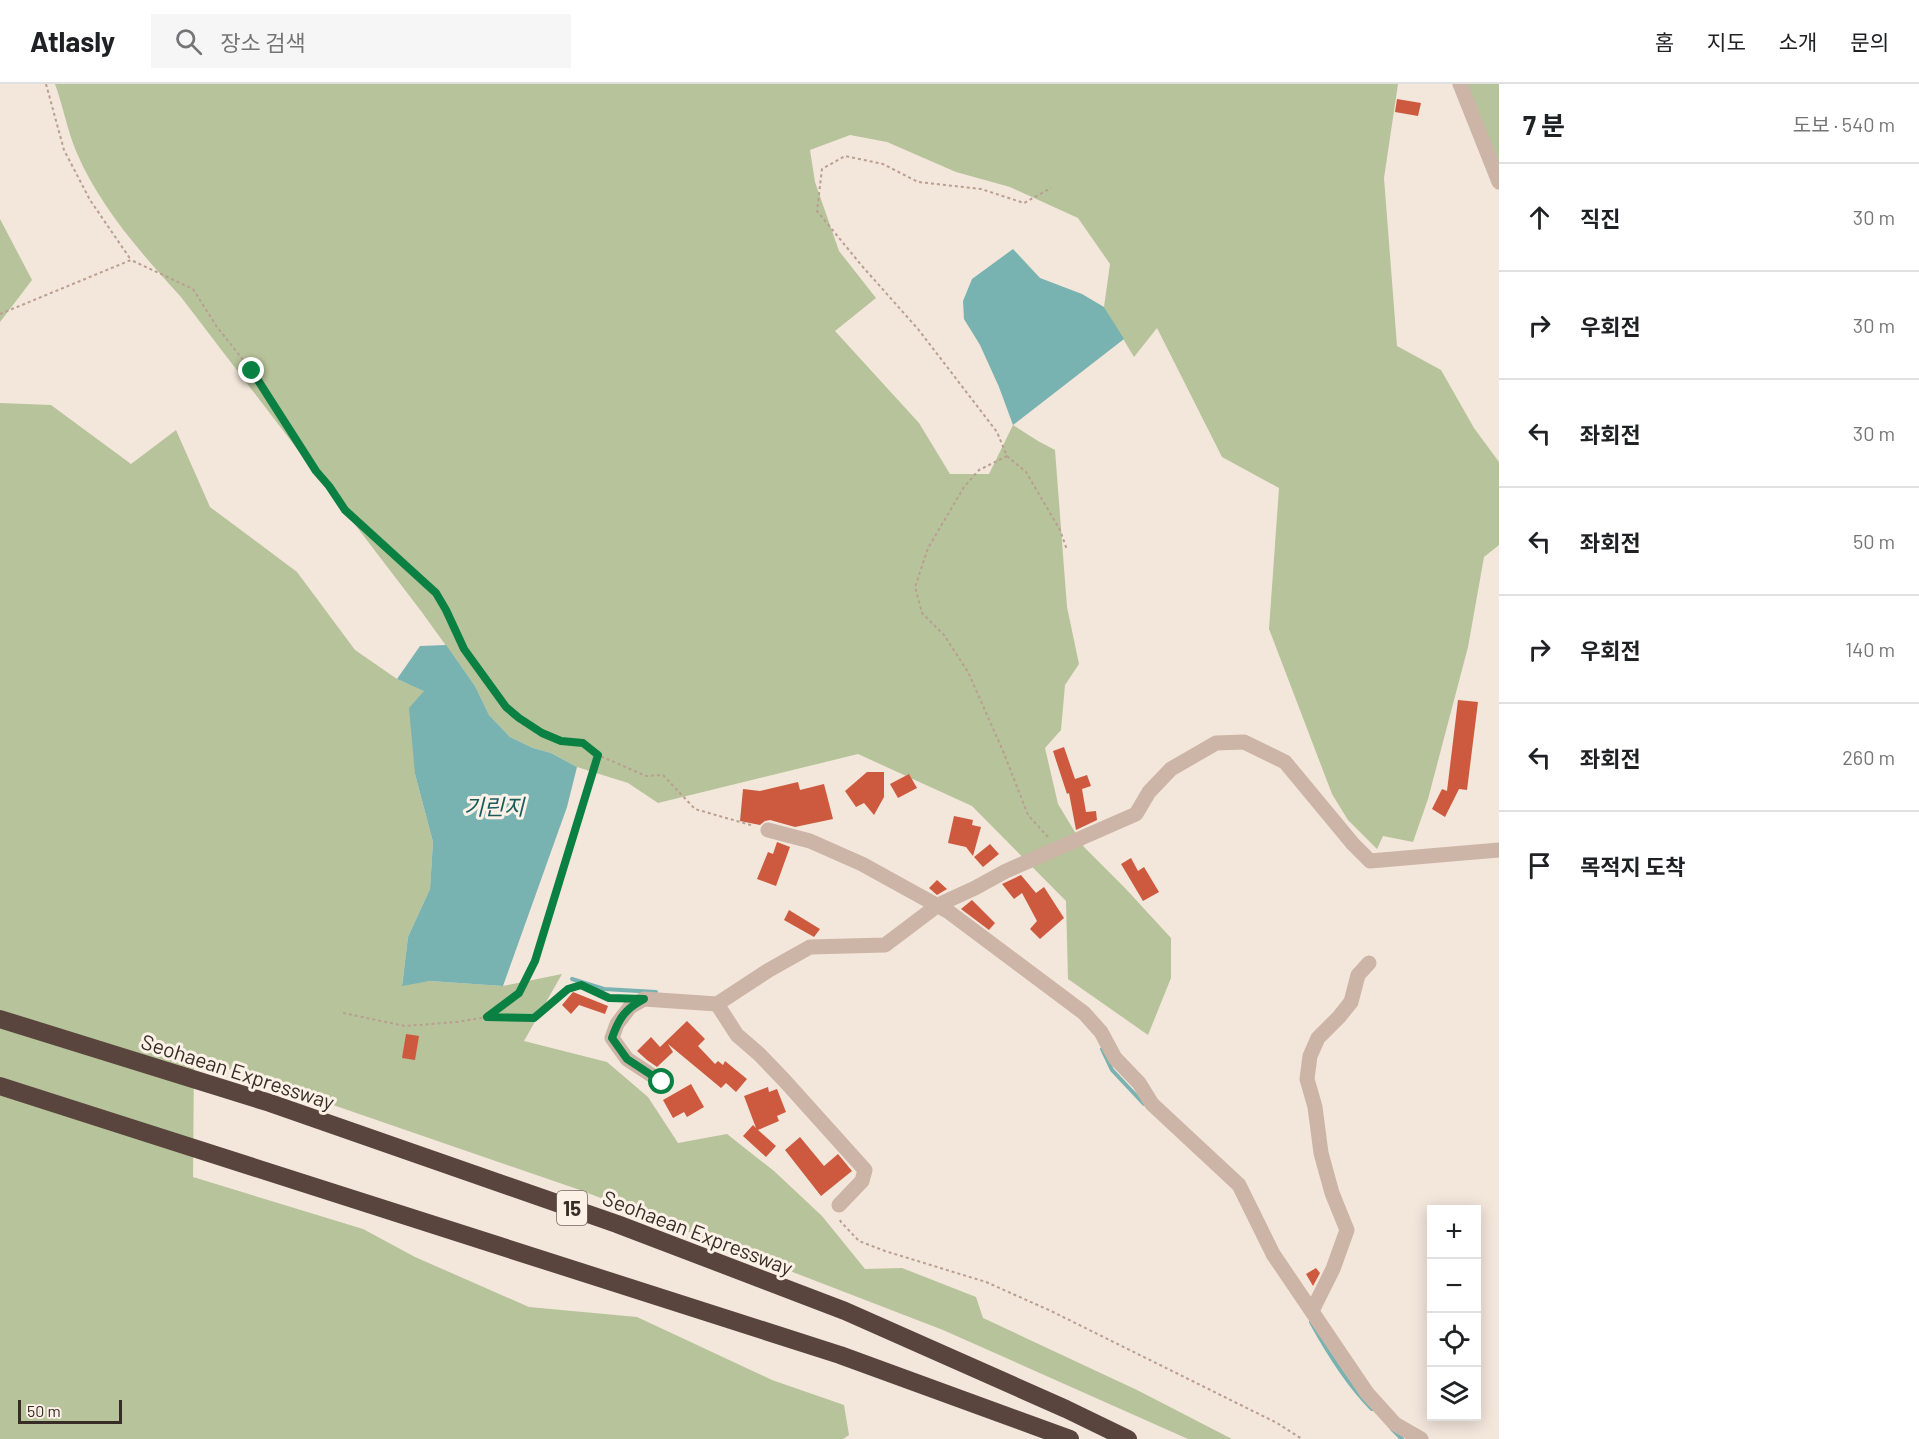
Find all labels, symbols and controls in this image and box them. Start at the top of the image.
search box [151,14,571,68]
text: Atlasly [30,24,115,58]
icon: search [172,25,205,58]
text: 장소 검색 [220,29,306,55]
text: 홈 [1655,29,1674,54]
text: 지도 [1707,29,1746,54]
text: 소개 [1779,29,1817,54]
text: 문의 [1850,29,1889,54]
text: 7 분 [1523,109,1565,140]
text: 도보 · 540 m [1793,112,1895,136]
icon: ahead [1523,201,1556,234]
text: 직진 [1580,205,1620,231]
text: 30 m [1853,205,1895,229]
icon: right [1523,309,1556,342]
text: 우회전 [1580,313,1641,339]
text: 30 m [1853,313,1895,337]
route end [238,357,264,383]
icon: left [1523,417,1556,450]
text: 좌회전 [1580,421,1641,447]
text: 30 m [1853,421,1895,445]
icon: left [1523,525,1556,558]
text: 좌회전 [1580,529,1641,555]
text: 50 m [1853,529,1895,553]
icon: right [1523,633,1556,666]
text: 우회전 [1580,637,1641,663]
text: 140 m [1845,637,1895,661]
icon: left [1523,741,1556,774]
text: 좌회전 [1580,745,1641,771]
text: 260 m [1842,745,1895,769]
water label: 기린지 [464,793,526,819]
icon: arrive [1523,849,1556,882]
text: 목적지 도착 [1580,853,1686,879]
street label: Seohaean Expressway [138,1028,338,1114]
route start [648,1068,674,1094]
street label: Seohaean Expressway [599,1184,797,1280]
road number: 15 [557,1191,587,1225]
map controls [1427,1205,1481,1421]
button: + [1427,1205,1481,1259]
button: − [1427,1259,1481,1313]
button: locate [1427,1313,1481,1367]
button: layers [1427,1367,1481,1421]
scale bar [18,1397,122,1424]
text: 50 m [27,1401,61,1420]

